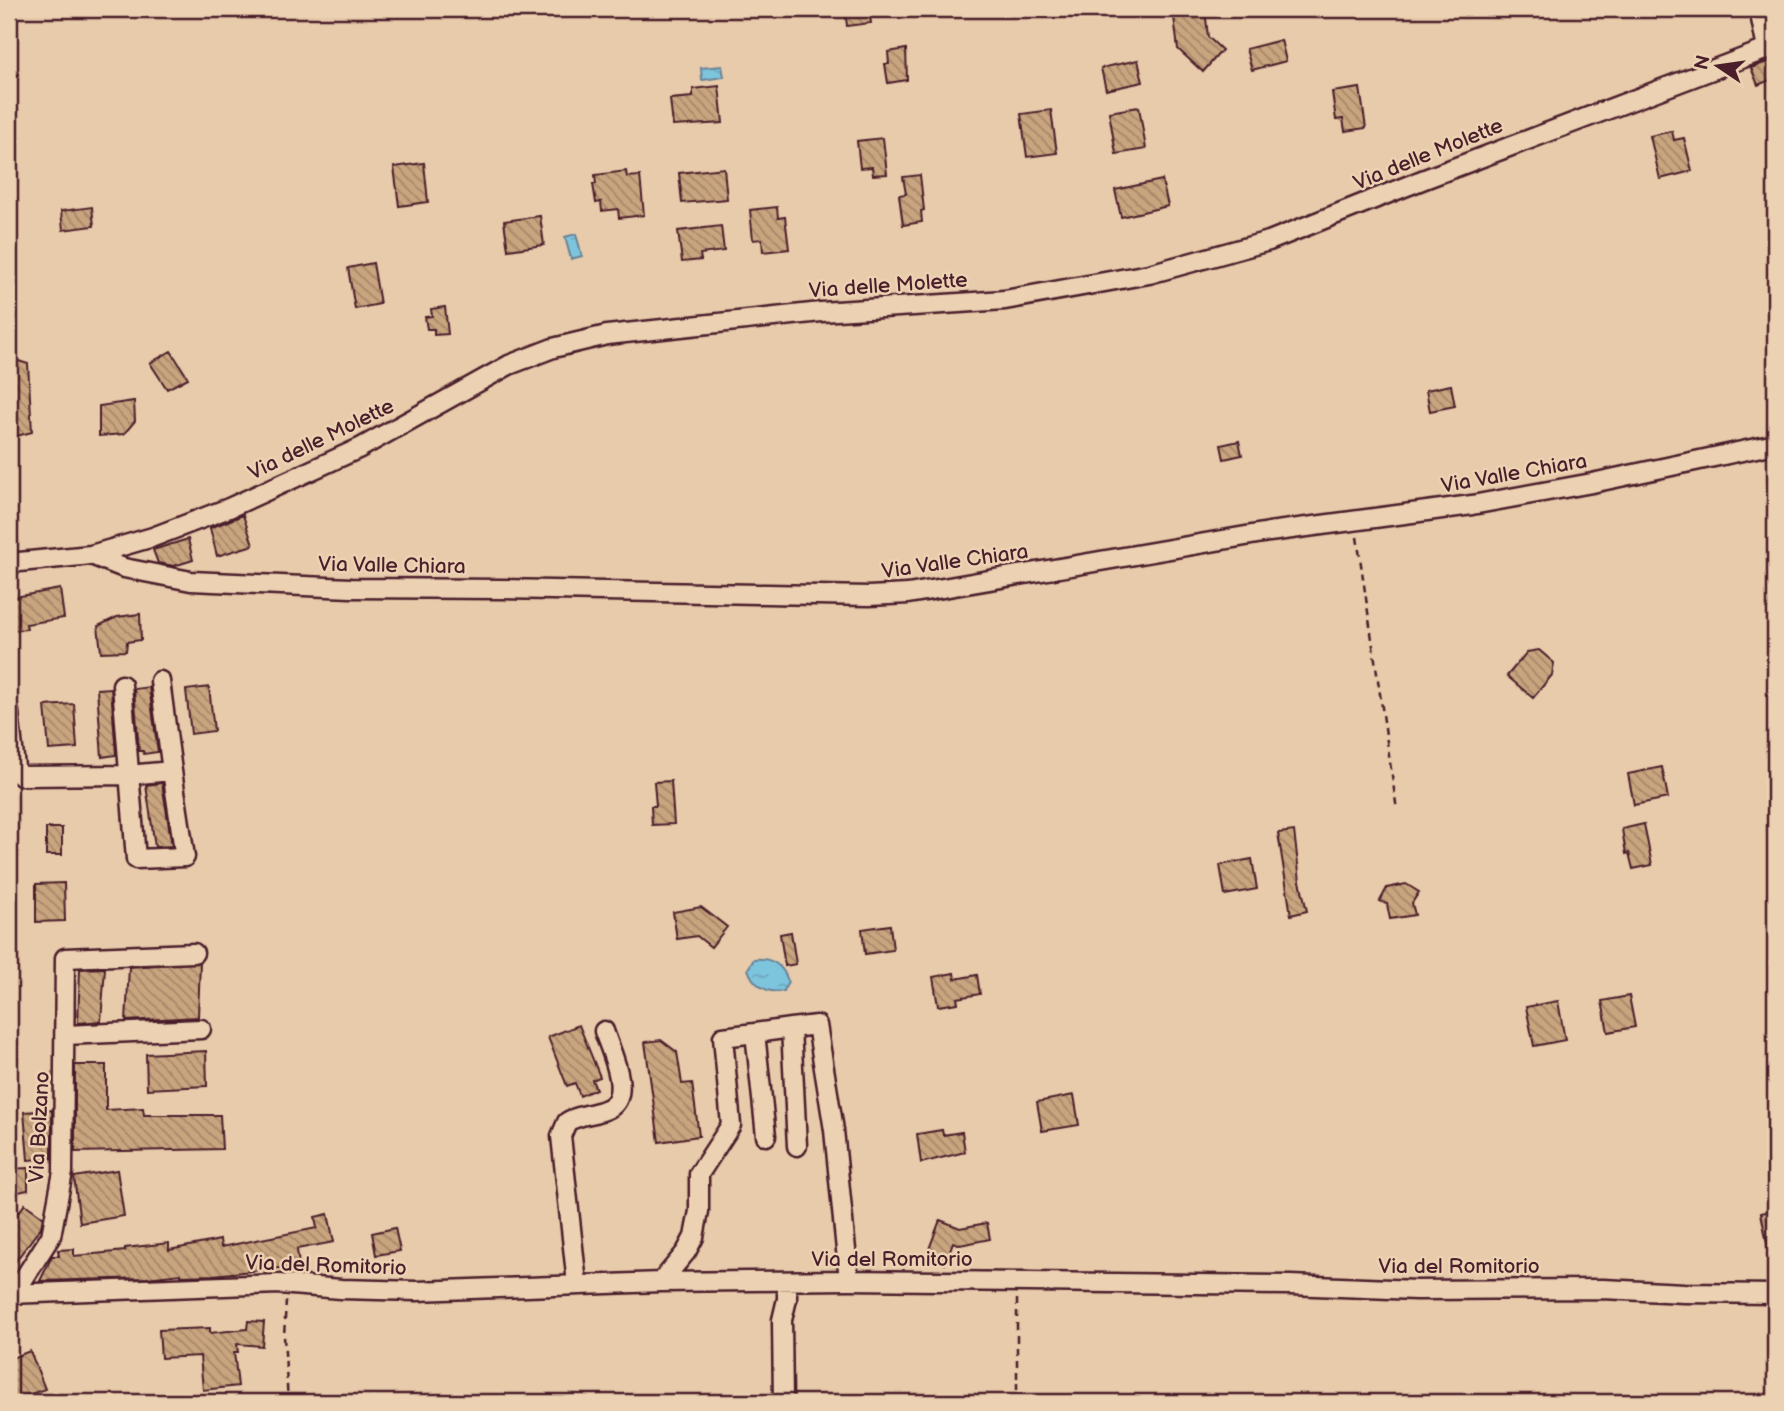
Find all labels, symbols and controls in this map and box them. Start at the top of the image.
north arrow [1682,32,1752,102]
text: N [1690,53,1716,72]
street label: Via delle Molette [1350,113,1507,196]
street label: Via delle Molette [808,267,968,304]
street label: Via delle Molette [244,393,398,486]
street label: Via Valle Chiara [1439,448,1589,499]
street label: Via Valle Chiara [880,539,1030,584]
street label: Via Valle Chiara [318,552,466,579]
street label: Via Bolzano [24,1070,55,1184]
street label: Via del Romitorio [811,1247,973,1272]
street label: Via del Romitorio [245,1250,407,1281]
street label: Via del Romitorio [1378,1254,1540,1279]

